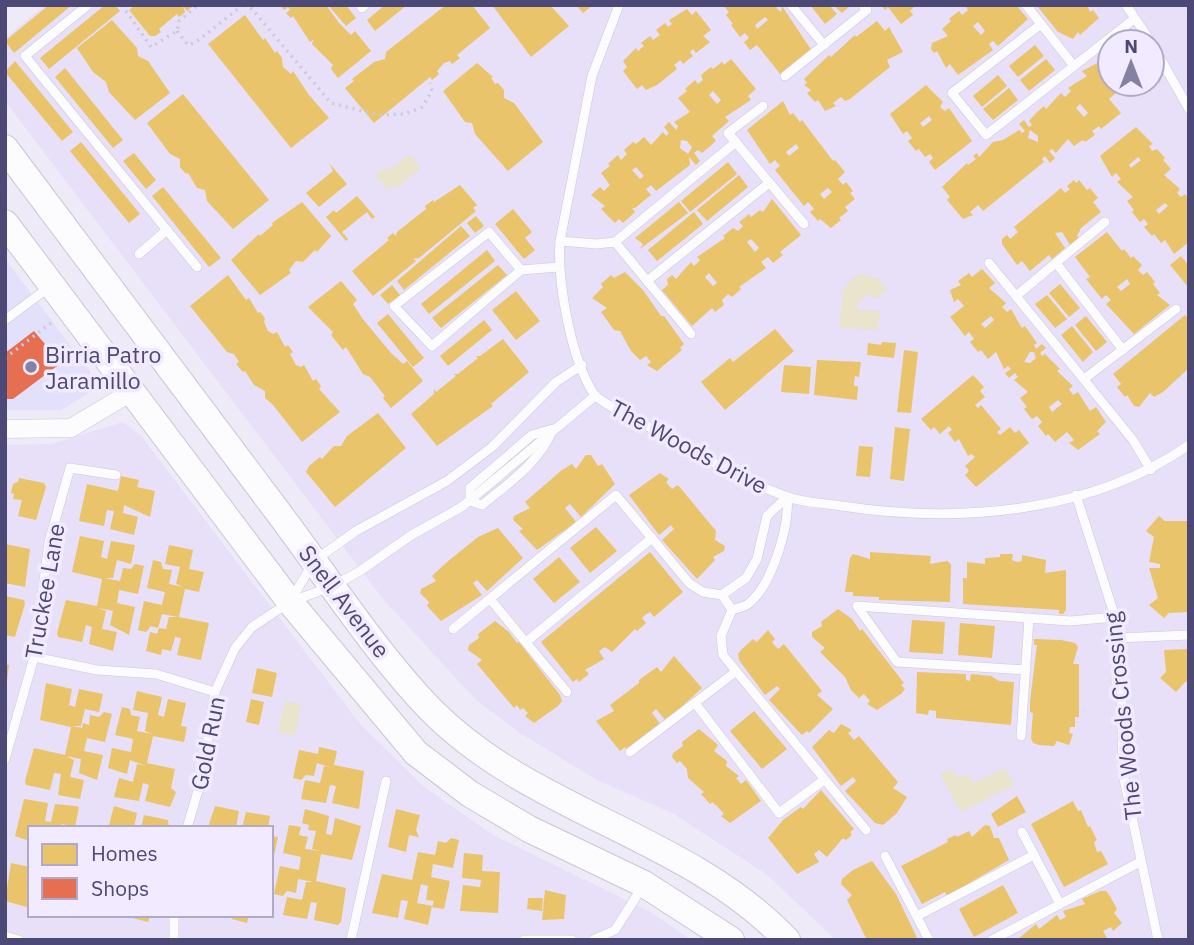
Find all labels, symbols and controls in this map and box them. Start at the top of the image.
north arrow [1096,28,1166,98]
text: N [1124,34,1138,58]
place label: Birria Patro Jaramillo [45,339,161,395]
marker: Birria Patro Jaramillo [23,359,39,375]
street label: The Woods Drive [605,392,773,500]
street label: Truckee Lane [17,521,71,661]
street label: Snell Avenue [293,539,397,663]
street label: The Woods Crossing [1096,611,1148,821]
street label: Gold Run [183,694,231,792]
legend [28,826,273,917]
text: Homes [91,839,158,867]
text: Shops [91,874,149,902]

